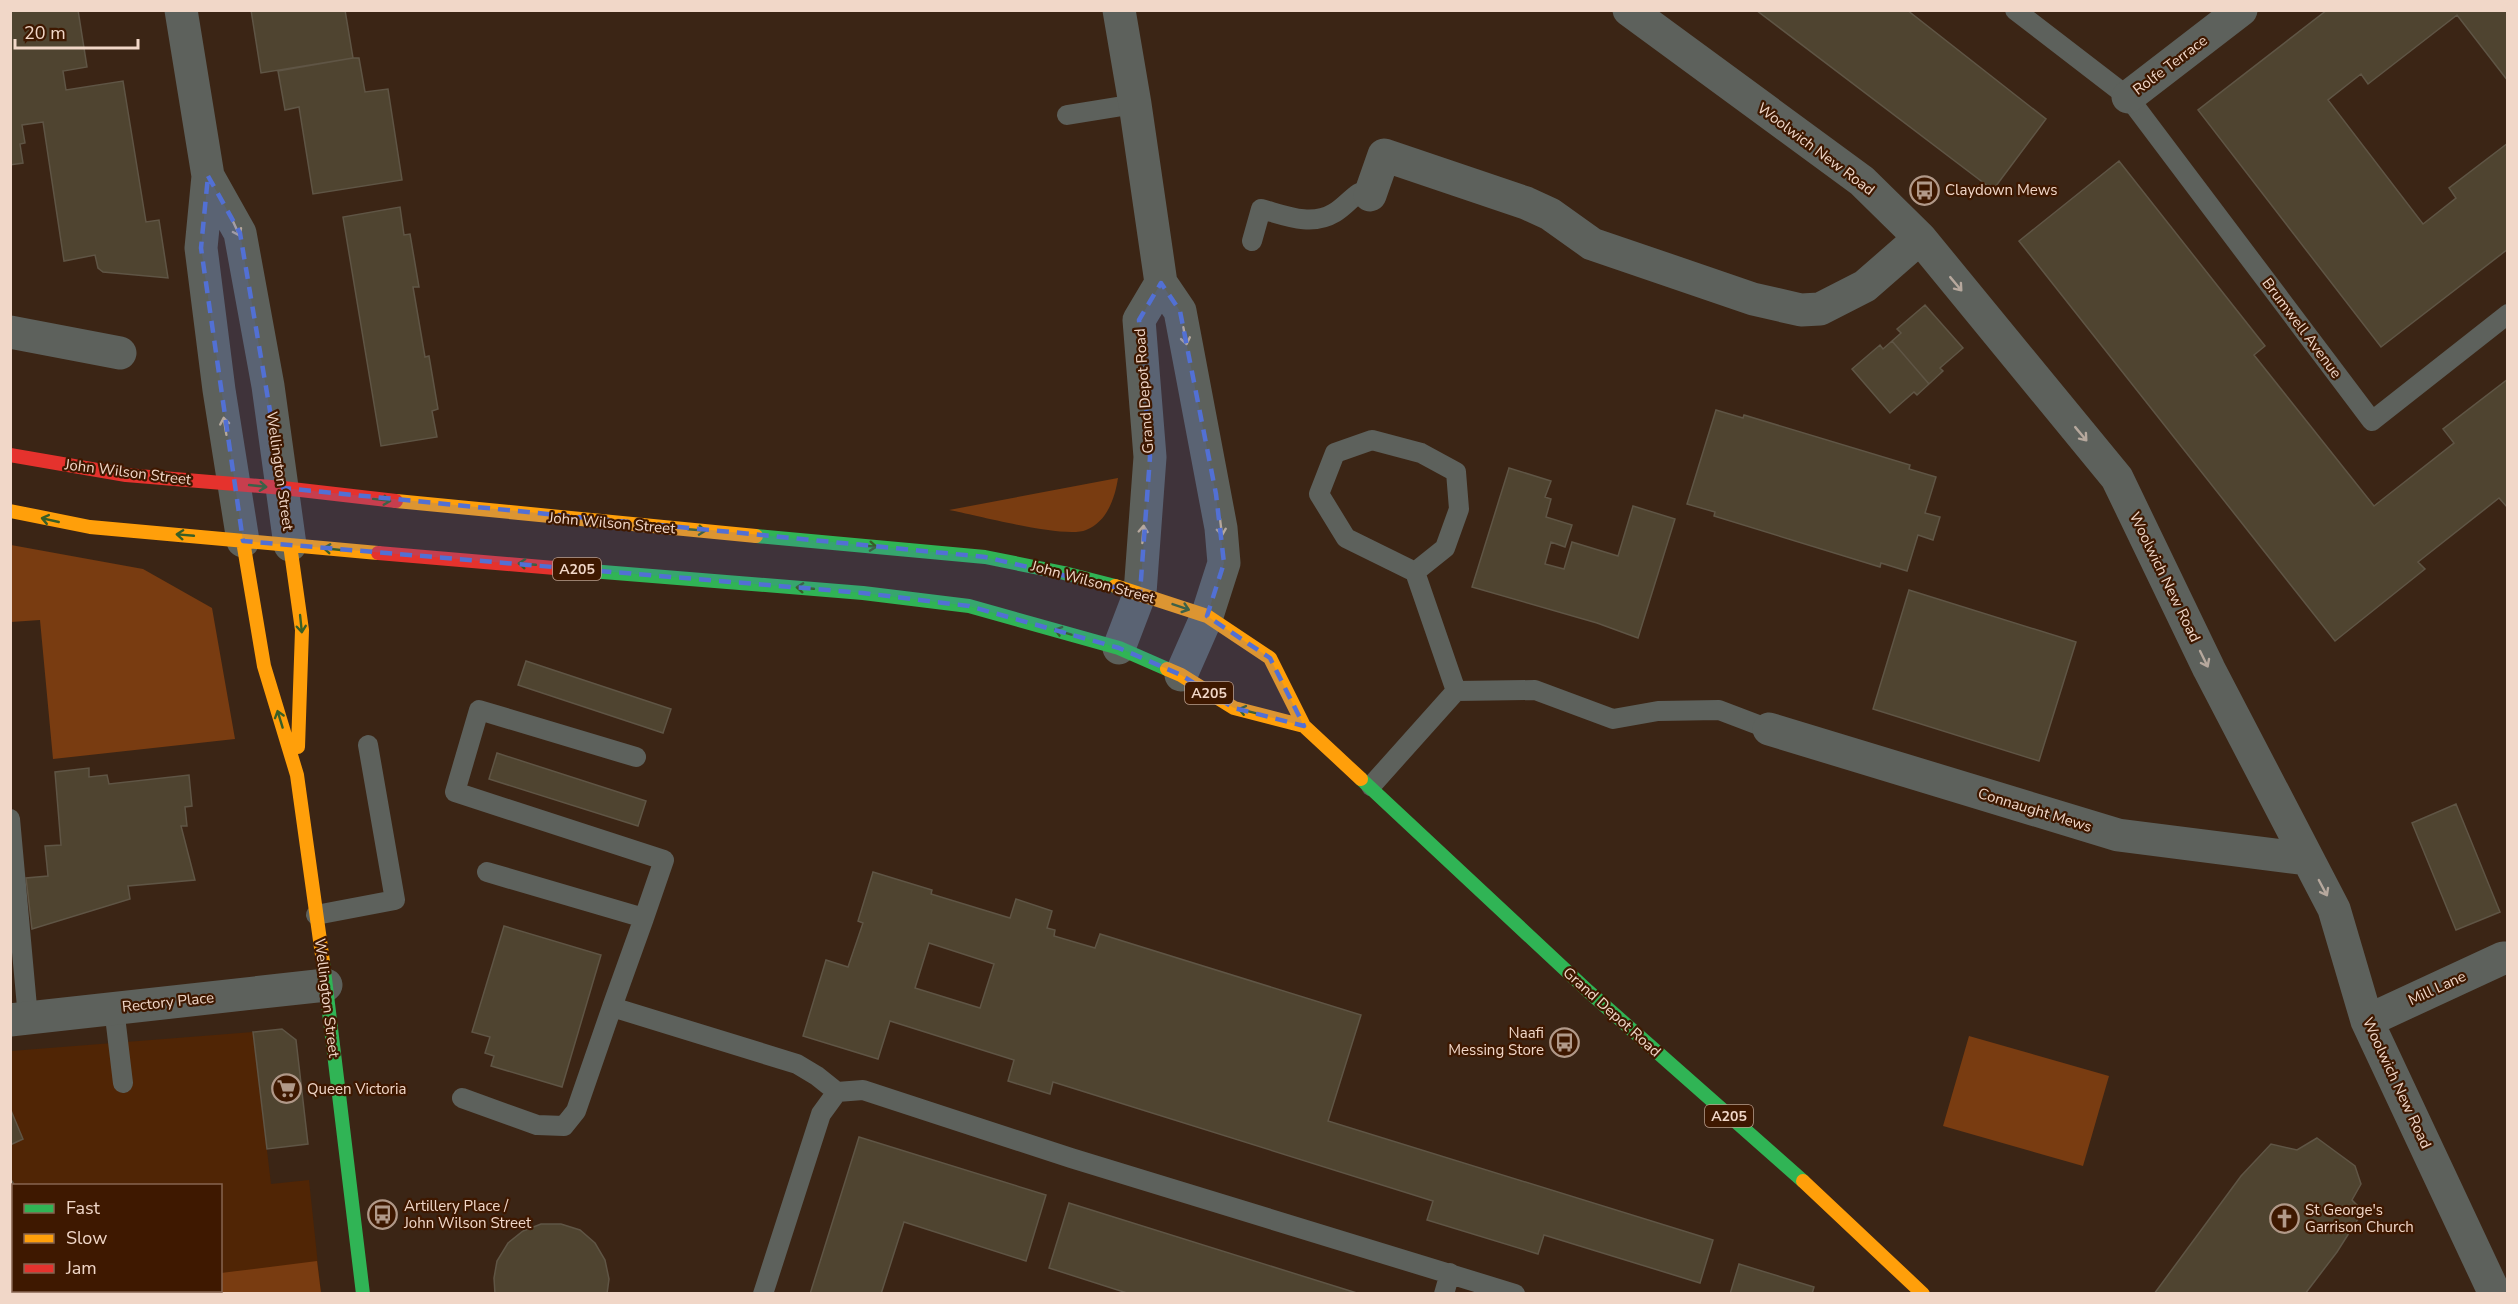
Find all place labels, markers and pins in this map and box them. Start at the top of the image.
bus stop icon: Claydown Mews [1908,174,1940,206]
place label: Claydown Mews [1945,180,2057,200]
place label: Naafi Messing Store [1448,1023,1544,1060]
bus stop icon: Naafi Messing Store [1549,1026,1581,1058]
supermarket icon: Queen Victoria [270,1073,302,1105]
place label: Queen Victoria [307,1079,406,1099]
place label: Artillery Place / John Wilson Street [403,1196,532,1233]
bus stop icon: Artillery Place / John Wilson Street [367,1199,399,1231]
place label: St George's Garrison Church [2305,1200,2414,1237]
church icon: St George's Garrison Church [2268,1203,2300,1235]

